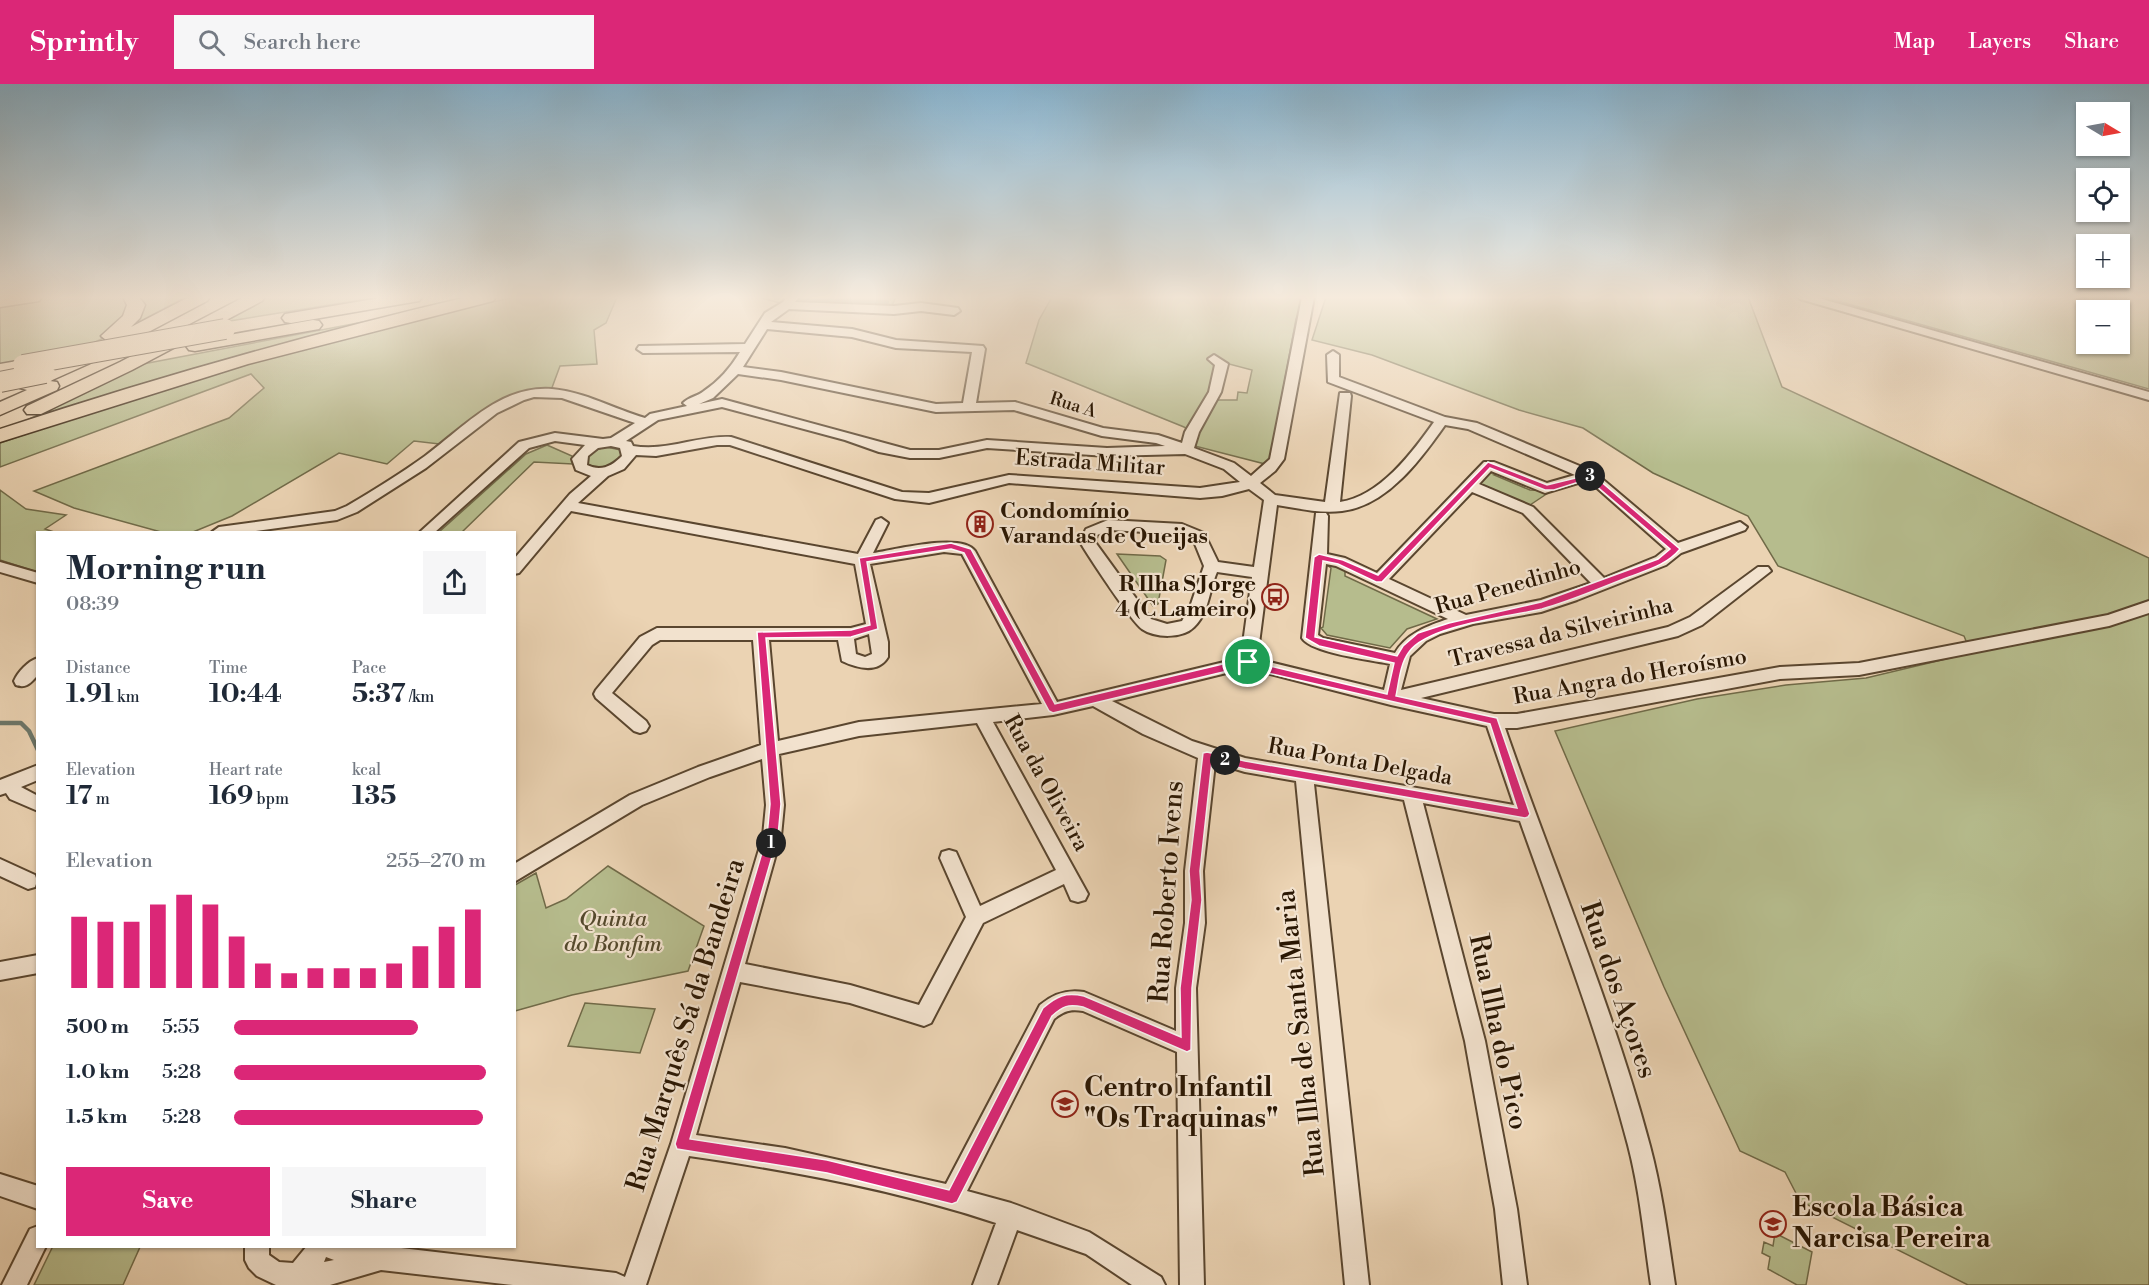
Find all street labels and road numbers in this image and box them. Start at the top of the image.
street label: Rua A [1047,387,1100,423]
street label: Estrada Militar [1014,444,1166,482]
street label: Rua Penedinho [1432,553,1584,621]
street label: Travessa da Silveirinha [1446,592,1677,674]
street label: Rua Angra do Heroísmo [1511,643,1749,711]
street label: Rua da Oliveira [997,710,1095,857]
street label: Rua Ponta Delgada [1266,732,1455,792]
street label: Rua Roberto Ivens [1142,780,1192,1004]
street label: Rua Marquês Sá da Bandeira [619,854,753,1196]
street label: Rua Ilha de Santa Maria [1269,888,1333,1178]
street label: Rua dos Açores [1572,897,1664,1083]
street label: Rua Ilha do Pico [1461,931,1535,1133]

